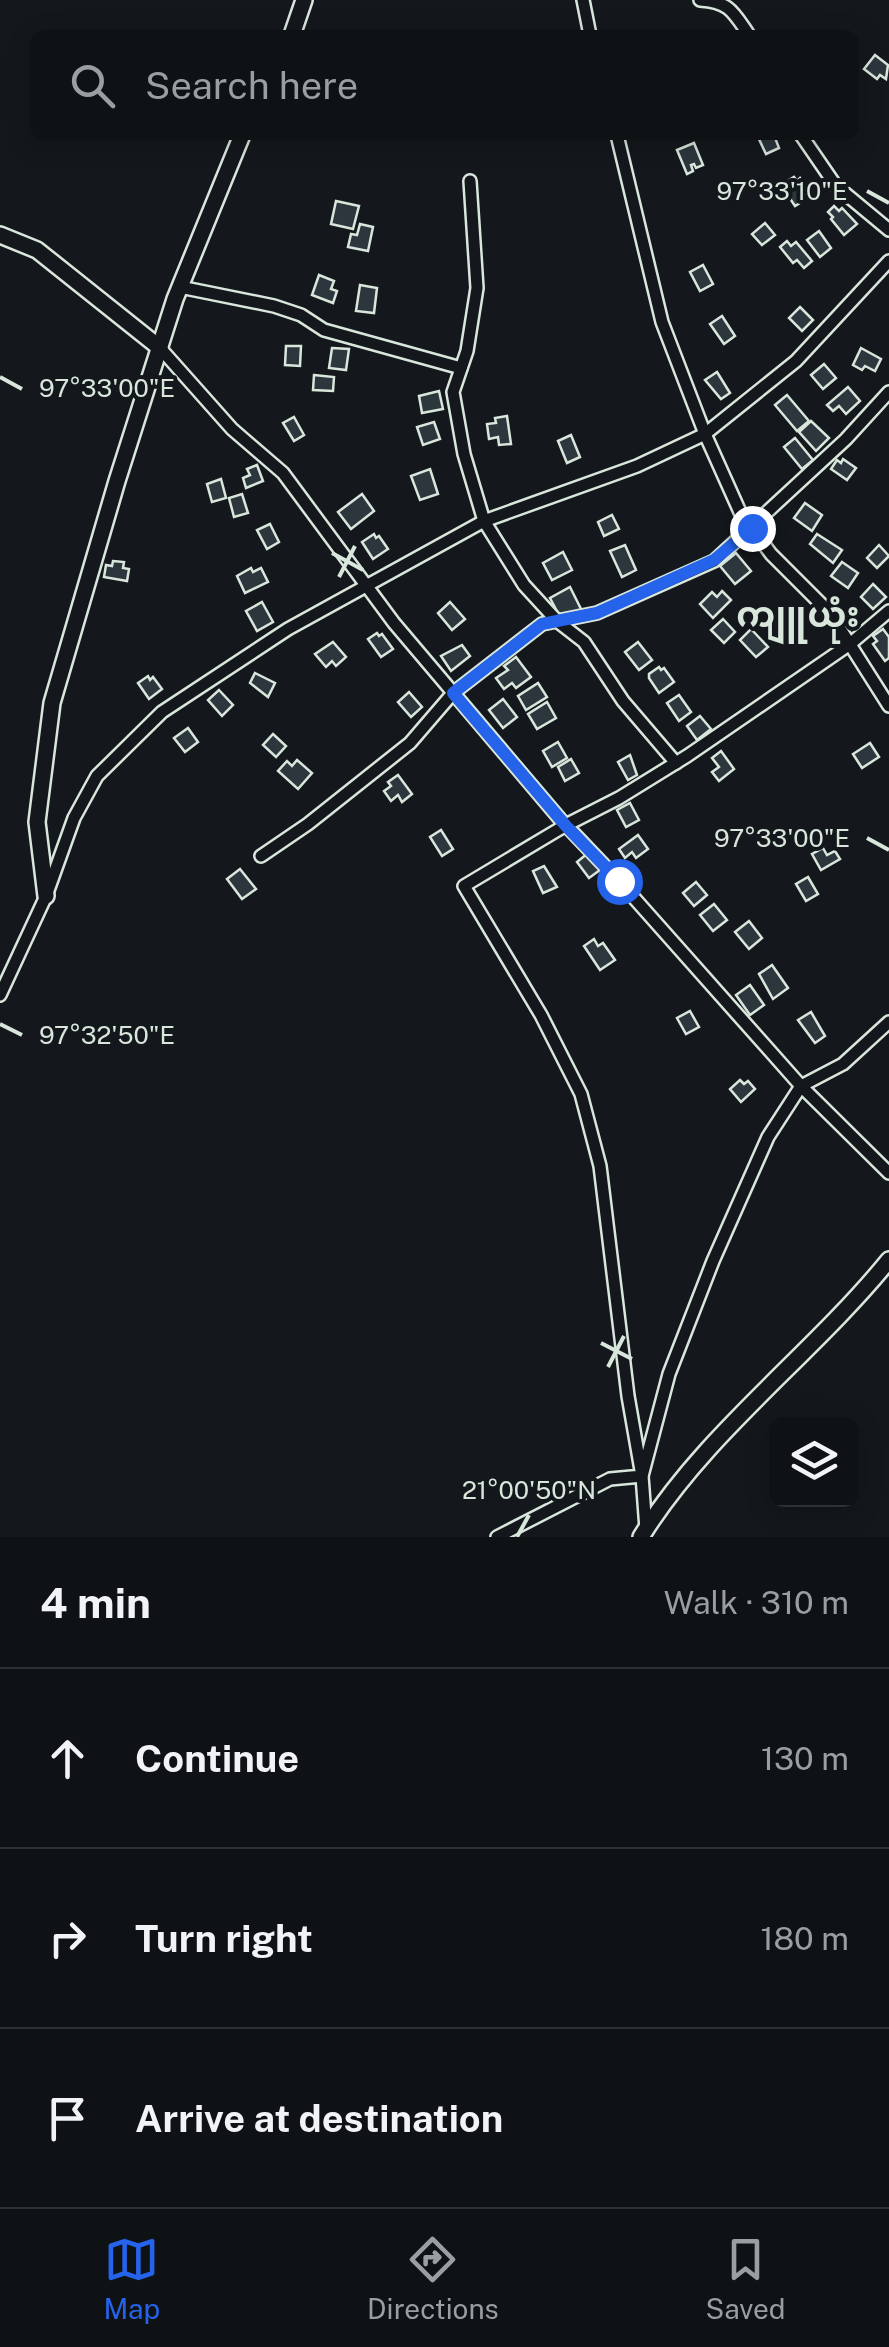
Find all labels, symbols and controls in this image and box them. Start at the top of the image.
search box [30,30,859,140]
icon: search [65,58,120,113]
text: Search here [145,63,358,108]
text: 97°33'10"E [717,176,847,206]
text: 97°33'00"E [39,373,175,403]
route end [730,506,776,552]
district label: ကျူယုံး [736,594,860,645]
text: 97°33'00"E [714,823,850,853]
route start [597,859,643,905]
text: 97°32'50"E [39,1020,175,1050]
map controls [769,1417,859,1507]
button: layers [769,1417,859,1507]
text: 21°00'50"N [462,1475,596,1505]
text: 4 min [40,1578,151,1627]
text: Walk · 310 m [664,1584,849,1621]
icon: ahead [40,1731,95,1786]
text: Continue [135,1736,299,1781]
text: 130 m [761,1740,849,1777]
icon: right [40,1911,95,1966]
text: Turn right [135,1916,313,1961]
text: 180 m [760,1920,849,1957]
icon: arrive [40,2091,95,2146]
text: Arrive at destination [135,2096,503,2141]
tab: Map [103,2232,160,2325]
tab: Directions [367,2232,499,2325]
tab: Saved [705,2232,786,2325]

